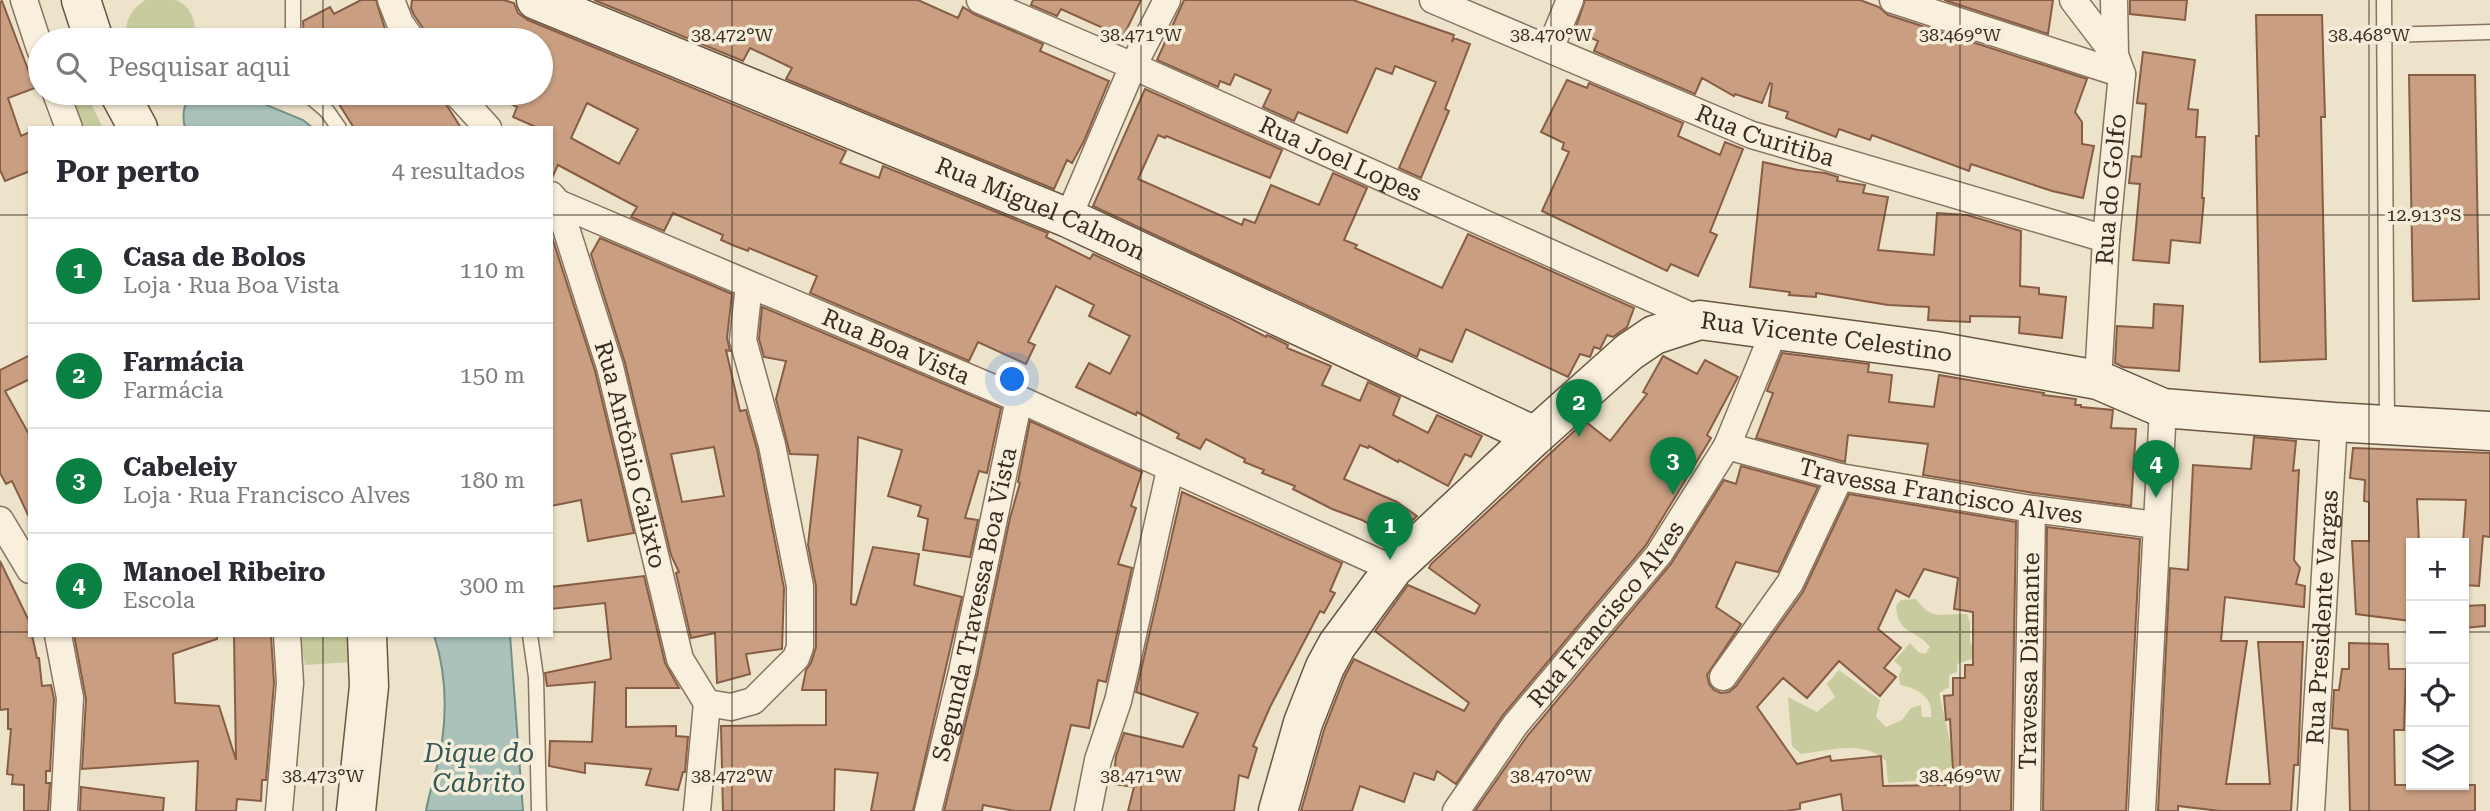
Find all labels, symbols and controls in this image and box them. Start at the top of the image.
text: 38.472°W [691,24,774,45]
text: 38.471°W [1100,24,1183,45]
text: 38.470°W [1510,24,1593,45]
text: 38.469°W [1919,24,2002,45]
text: 38.468°W [2328,24,2411,45]
search box [28,28,553,105]
icon: search [52,48,90,86]
text: Pesquisar aqui [108,52,290,82]
street label: Rua Curitiba [1691,99,1838,172]
street label: Rua Joel Lopes [1255,110,1426,207]
street label: Rua do Golfo [2091,113,2132,266]
street label: Rua Miguel Calmon [932,151,1150,266]
text: Por perto [56,154,200,189]
text: 4 resultados [392,158,525,185]
text: 12.913°S [2387,204,2462,225]
text: Casa de Bolos [123,242,306,272]
text: 1 [73,257,85,284]
text: 110 m [460,257,525,284]
text: Loja · Rua Boa Vista [123,272,339,299]
street label: Rua Boa Vista [818,303,974,391]
street label: Rua Vicente Celestino [1699,306,1955,368]
street label: Rua Antônio Calixto [589,337,672,571]
text: Farmácia [123,347,244,377]
text: 2 [73,362,85,389]
text: 150 m [460,362,525,389]
your location [995,362,1029,396]
text: Farmácia [123,377,223,404]
pin: 2 [1556,379,1602,437]
pin: 3 [1650,437,1696,495]
pin: 4 [2133,440,2179,498]
street label: Segunda Travessa Boa Vista [927,445,1023,764]
text: Cabeleiy [123,452,237,482]
street label: Travessa Francisco Alves [1796,452,2084,529]
text: 3 [73,467,85,494]
text: 180 m [460,467,525,494]
text: Loja · Rua Francisco Alves [123,482,410,509]
street label: Rua Presidente Vargas [2301,489,2344,746]
pin: 1 [1367,502,1413,560]
street label: Rua Francisco Alves [1522,516,1690,713]
map controls [2406,538,2469,790]
button: + [2406,538,2469,601]
street label: Travessa Diamante [2014,552,2045,770]
text: Manoel Ribeiro [123,557,326,587]
text: 4 [73,572,85,599]
text: 300 m [460,572,525,599]
text: Escola [123,587,195,614]
button: − [2406,601,2469,664]
button: locate [2406,664,2469,727]
button: layers [2406,727,2469,790]
water label: Dique do Cabrito [423,738,534,798]
text: 38.473°W [282,765,365,786]
text: 38.472°W [691,765,774,786]
text: 38.471°W [1100,765,1183,786]
text: 38.470°W [1510,765,1593,786]
text: 38.469°W [1919,765,2002,786]

